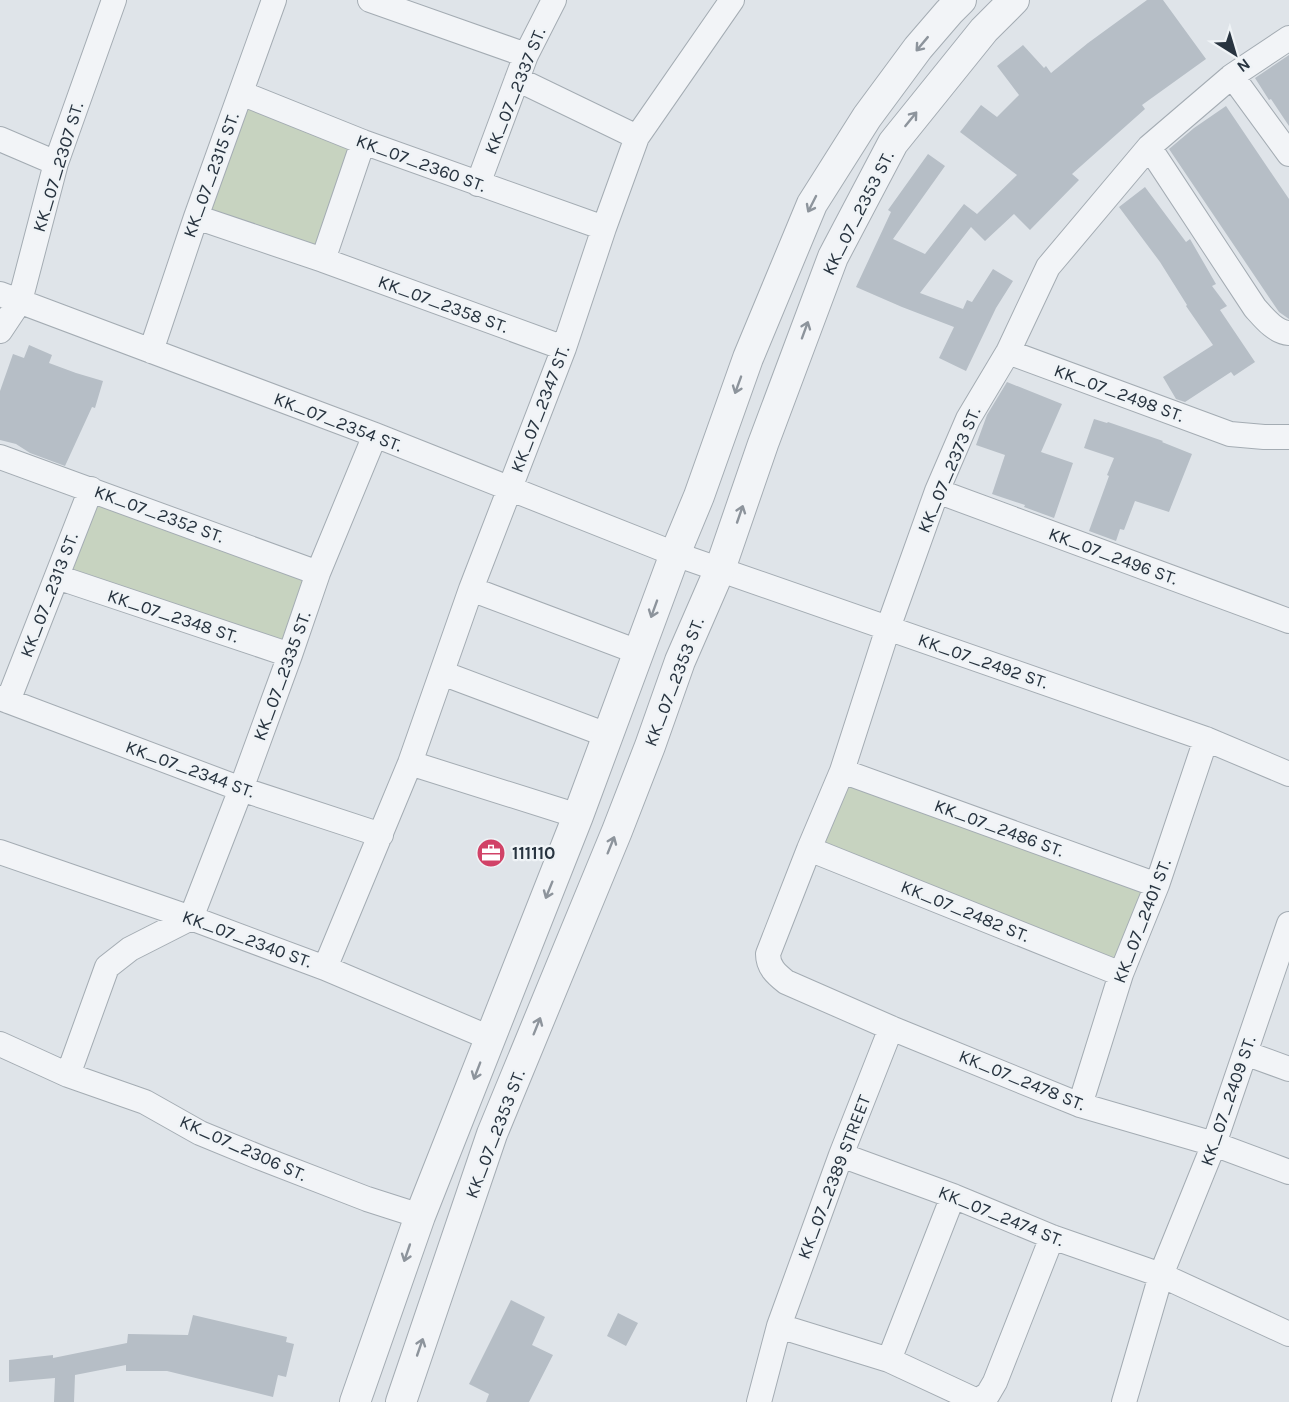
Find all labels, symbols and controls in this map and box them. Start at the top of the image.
street label: KK_07_2337 ST. [480,24,550,158]
north arrow [1205,24,1265,84]
one-way arrow [916,36,929,52]
text: N [1233,55,1254,77]
street label: KK_07_2307 ST. [28,99,88,235]
street label: KK_07_2315 ST. [178,109,244,241]
one-way arrow [905,112,918,128]
street label: KK_07_2360 ST. [353,129,489,197]
street label: KK_07_2353 ST. [817,147,899,279]
one-way arrow [806,195,818,213]
street label: KK_07_2358 ST. [375,270,511,338]
one-way arrow [801,321,812,340]
street label: KK_07_2347 ST. [506,342,574,476]
street label: KK_07_2498 ST. [1051,359,1187,427]
one-way arrow [732,375,743,394]
street label: KK_07_2354 ST. [271,387,405,457]
street label: KK_07_2373 ST. [913,404,985,536]
street label: KK_07_2352 ST. [91,480,227,548]
one-way arrow [735,505,746,524]
street label: KK_07_2496 ST. [1045,522,1181,590]
street label: KK_07_2313 ST. [15,529,83,661]
street label: KK_07_2348 ST. [105,584,241,648]
one-way arrow [648,599,659,618]
street label: KK_07_2335 ST. [248,608,316,744]
street label: KK_07_2353 ST. [639,614,709,750]
street label: KK_07_2492 ST. [915,628,1051,694]
street label: KK_07_2344 ST. [123,735,257,803]
street label: KK_07_2486 ST. [931,794,1067,862]
one-way arrow [606,836,617,855]
office icon: 111110 [475,837,507,869]
place label: 111110 [512,842,555,864]
street label: KK_07_2401 ST. [1108,856,1176,986]
street label: KK_07_2482 ST. [898,875,1032,947]
one-way arrow [543,880,554,899]
street label: KK_07_2340 ST. [179,905,315,973]
one-way arrow [532,1017,543,1035]
street label: KK_07_2409 ST. [1195,1033,1261,1169]
street label: KK_07_2478 ST. [956,1045,1088,1115]
one-way arrow [471,1061,482,1080]
street label: KK_07_2353 ST. [460,1066,530,1202]
street label: KK_07_2389 STREET [793,1092,875,1262]
street label: KK_07_2306 ST. [176,1110,310,1186]
street label: KK_07_2474 ST. [935,1181,1067,1251]
one-way arrow [401,1243,412,1262]
one-way arrow [415,1338,426,1357]

